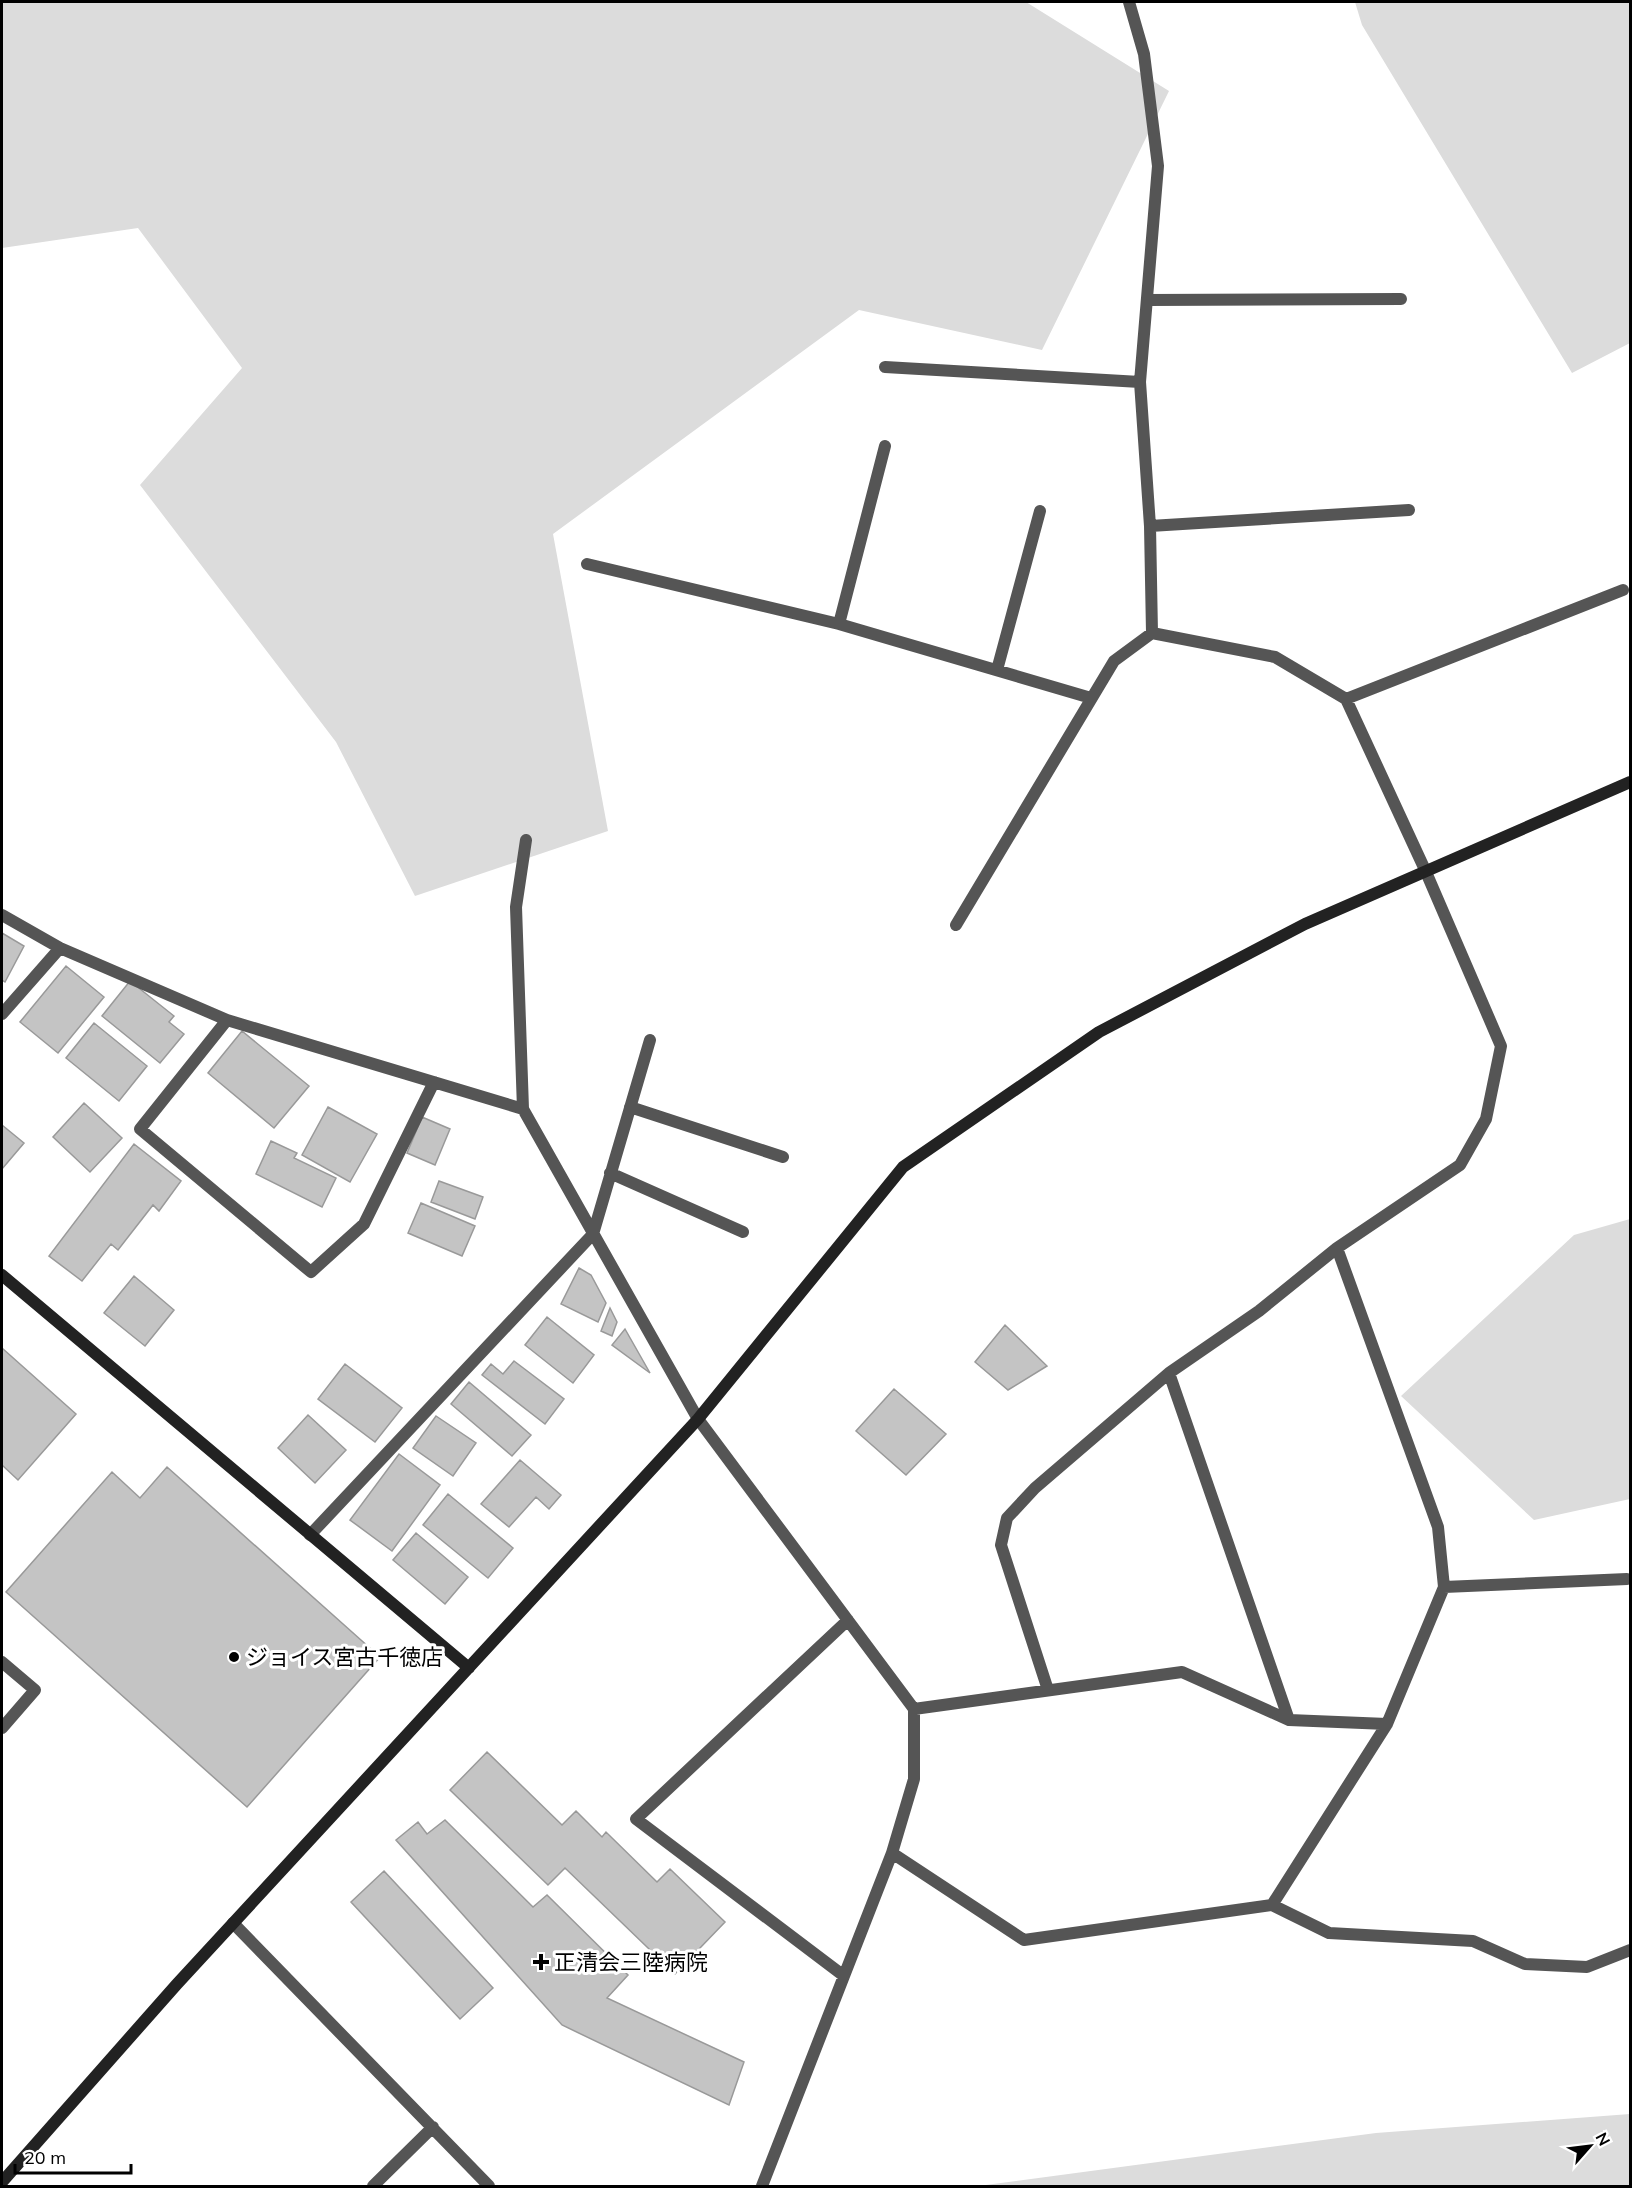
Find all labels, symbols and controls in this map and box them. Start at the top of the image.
place label: ジョイス宮古千徳店 [246,1643,443,1671]
marker: ジョイス宮古千徳店 [227,1650,241,1664]
place label: 正清会三陸病院 [554,1948,708,1976]
marker: 正清会三陸病院 [532,1953,550,1971]
north arrow [1560,2116,1620,2176]
text: N [1592,2129,1615,2149]
scale bar [15,2137,130,2175]
text: 20 m [24,2146,66,2169]

